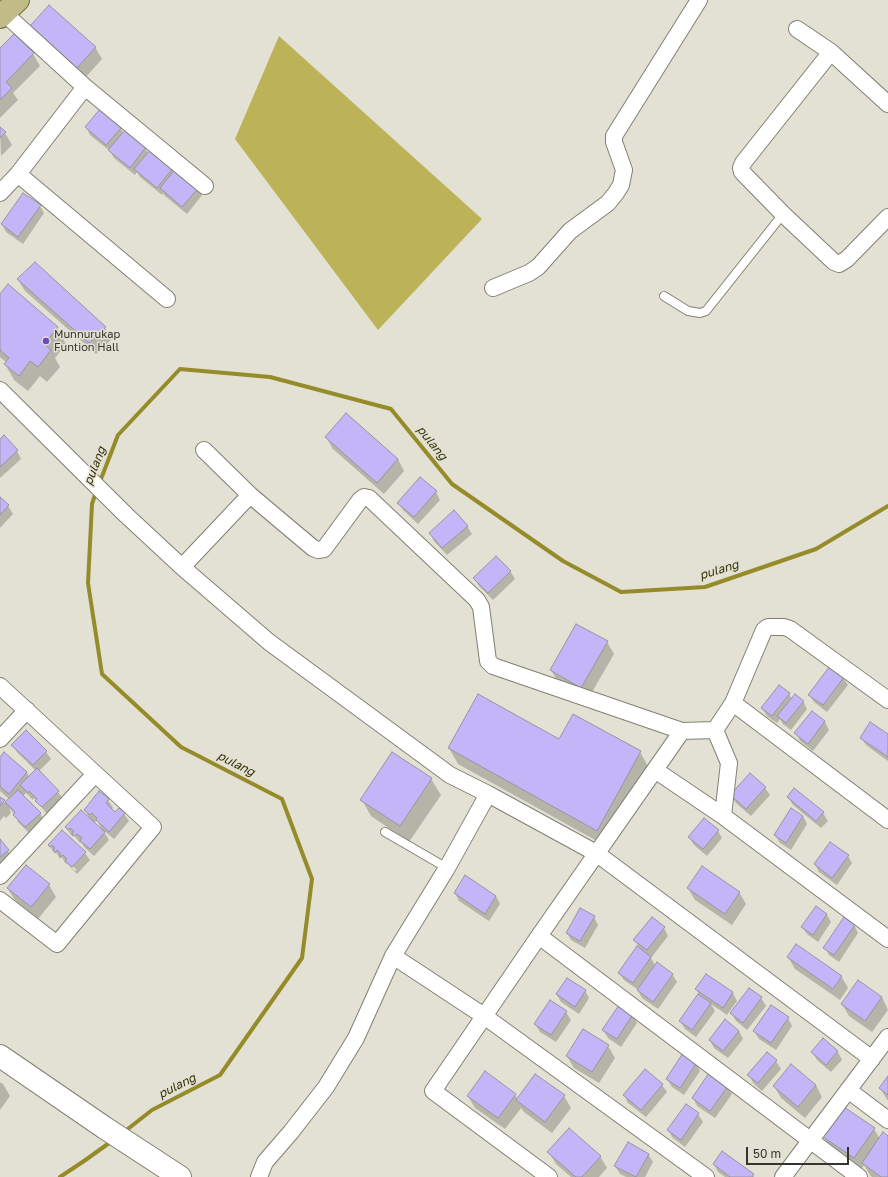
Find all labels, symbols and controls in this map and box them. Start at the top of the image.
place label: Munnurukap Funtion Hall [54,328,120,354]
marker: Munnurukap Funtion Hall [41,336,51,346]
water label: pulang [414,423,450,463]
water label: pulang [81,445,109,487]
water label: pulang [698,557,740,583]
water label: pulang [215,749,257,779]
water label: pulang [156,1071,198,1101]
scale bar [748,1139,851,1165]
text: 50 m [753,1146,781,1161]

